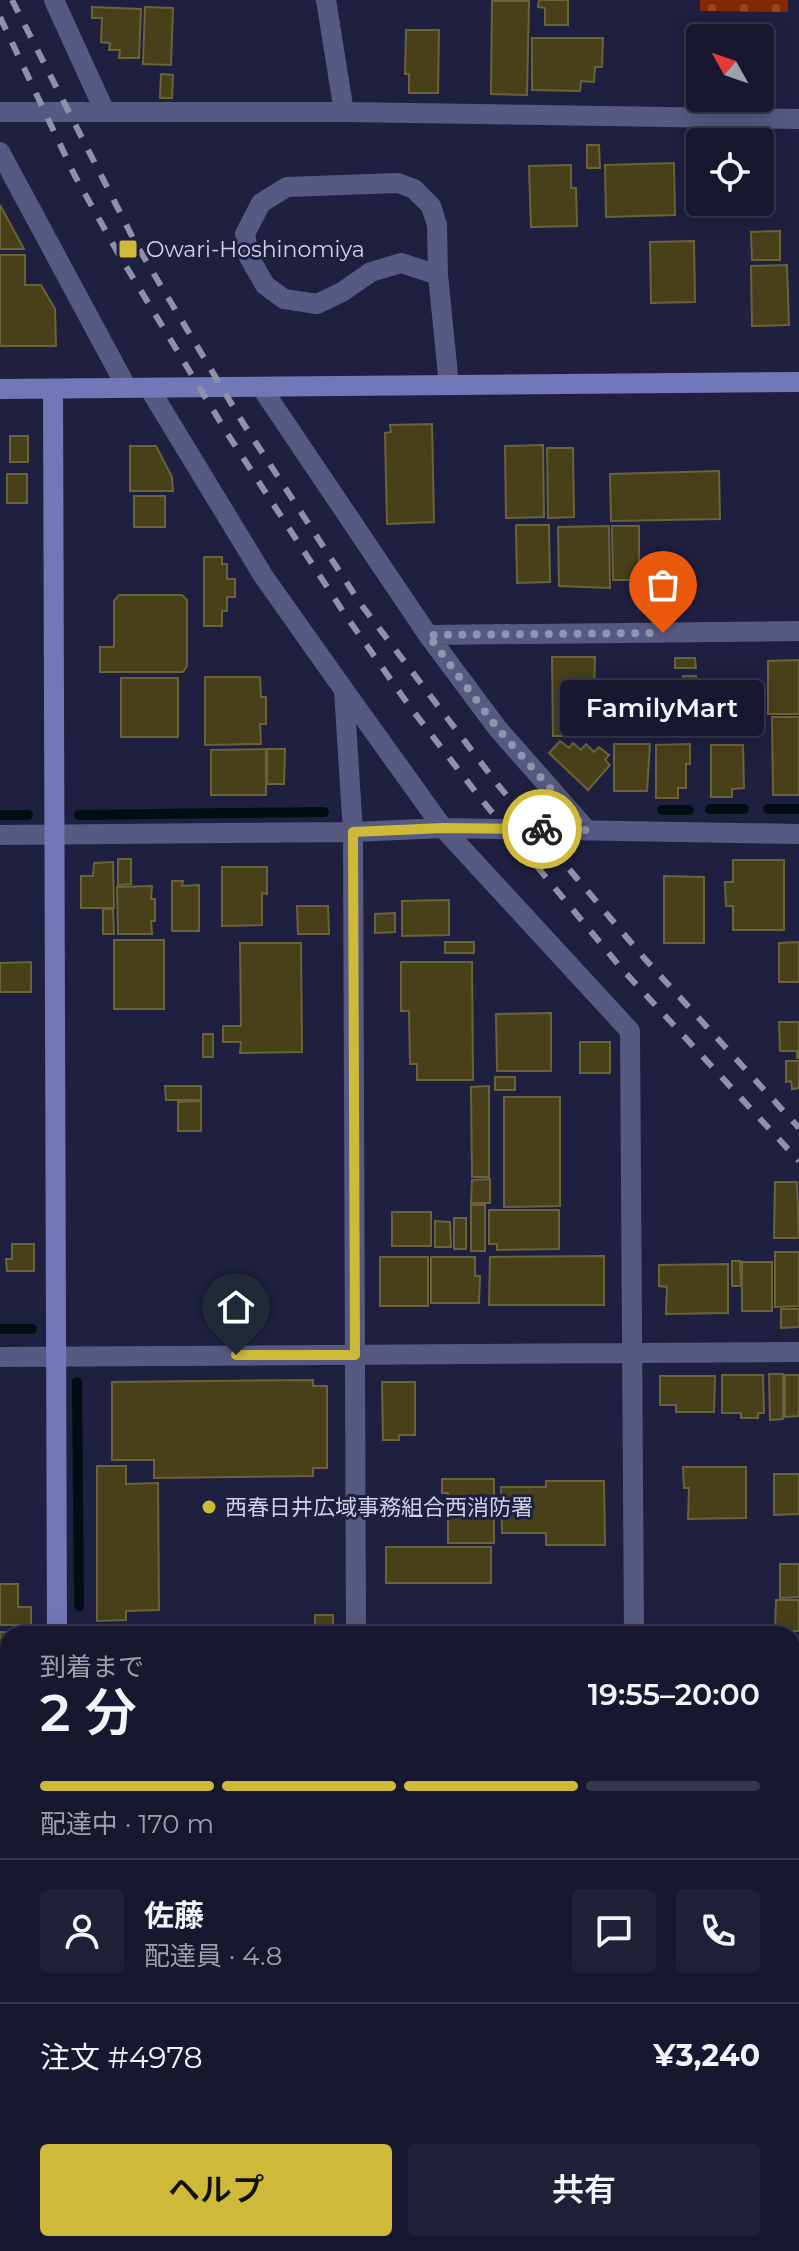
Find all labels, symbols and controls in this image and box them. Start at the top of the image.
north arrow [686,24,774,112]
map controls [686,24,774,216]
button: locate [686,128,774,216]
place label: Owari-Hoshinomiya [146,236,365,263]
marker: Owari-Hoshinomiya [117,238,139,260]
pin [629,551,697,633]
icon: bag [641,563,685,607]
callout: FamilyMart [561,681,765,737]
text: FamilyMart [586,692,738,724]
courier [502,789,582,869]
icon: bike [520,807,564,851]
pin [202,1273,270,1355]
icon: home [214,1285,258,1329]
place label: 西春日井広域事務組合西消防署 [225,1494,533,1521]
marker: 西春日井広域事務組合西消防署 [200,1498,218,1516]
text: 到着まで [40,1651,144,1683]
text: 19:55–20:00 [588,1676,760,1713]
text: 2 分 [40,1681,137,1744]
text: 配達中 · 170 m [40,1808,214,1840]
button: person [40,1889,124,1973]
button: chat [572,1889,656,1973]
button: phone [676,1889,760,1973]
text: 佐藤 [144,1897,204,1934]
text: 配達員 · 4.8 [144,1940,282,1972]
text: ¥3,240 [653,2037,760,2074]
text: 注文 #4978 [40,2039,203,2076]
button: ヘルプ [40,2144,392,2236]
button: 共有 [408,2144,760,2236]

